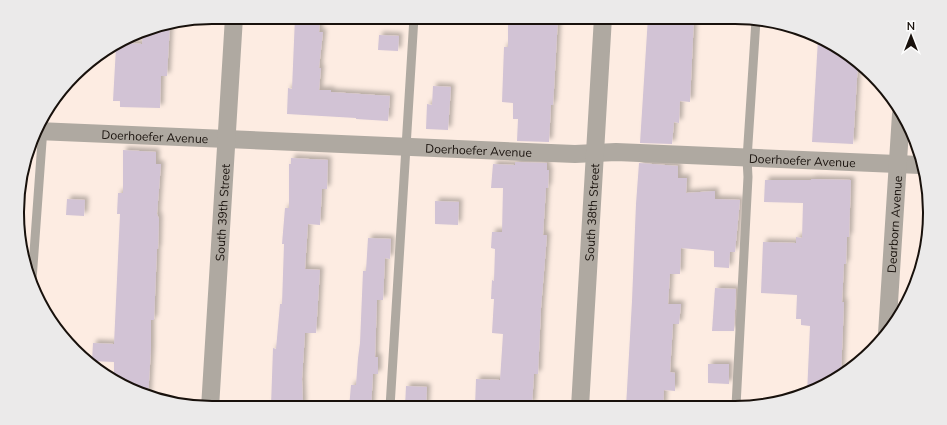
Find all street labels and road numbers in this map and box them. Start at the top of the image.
street label: Doerhoefer Avenue [101,126,209,146]
street label: Doerhoefer Avenue [425,140,532,160]
street label: Doerhoefer Avenue [749,150,856,170]
street label: South 39th Street [212,163,232,262]
street label: South 38th Street [581,163,602,262]
street label: Dearborn Avenue [883,175,905,273]

